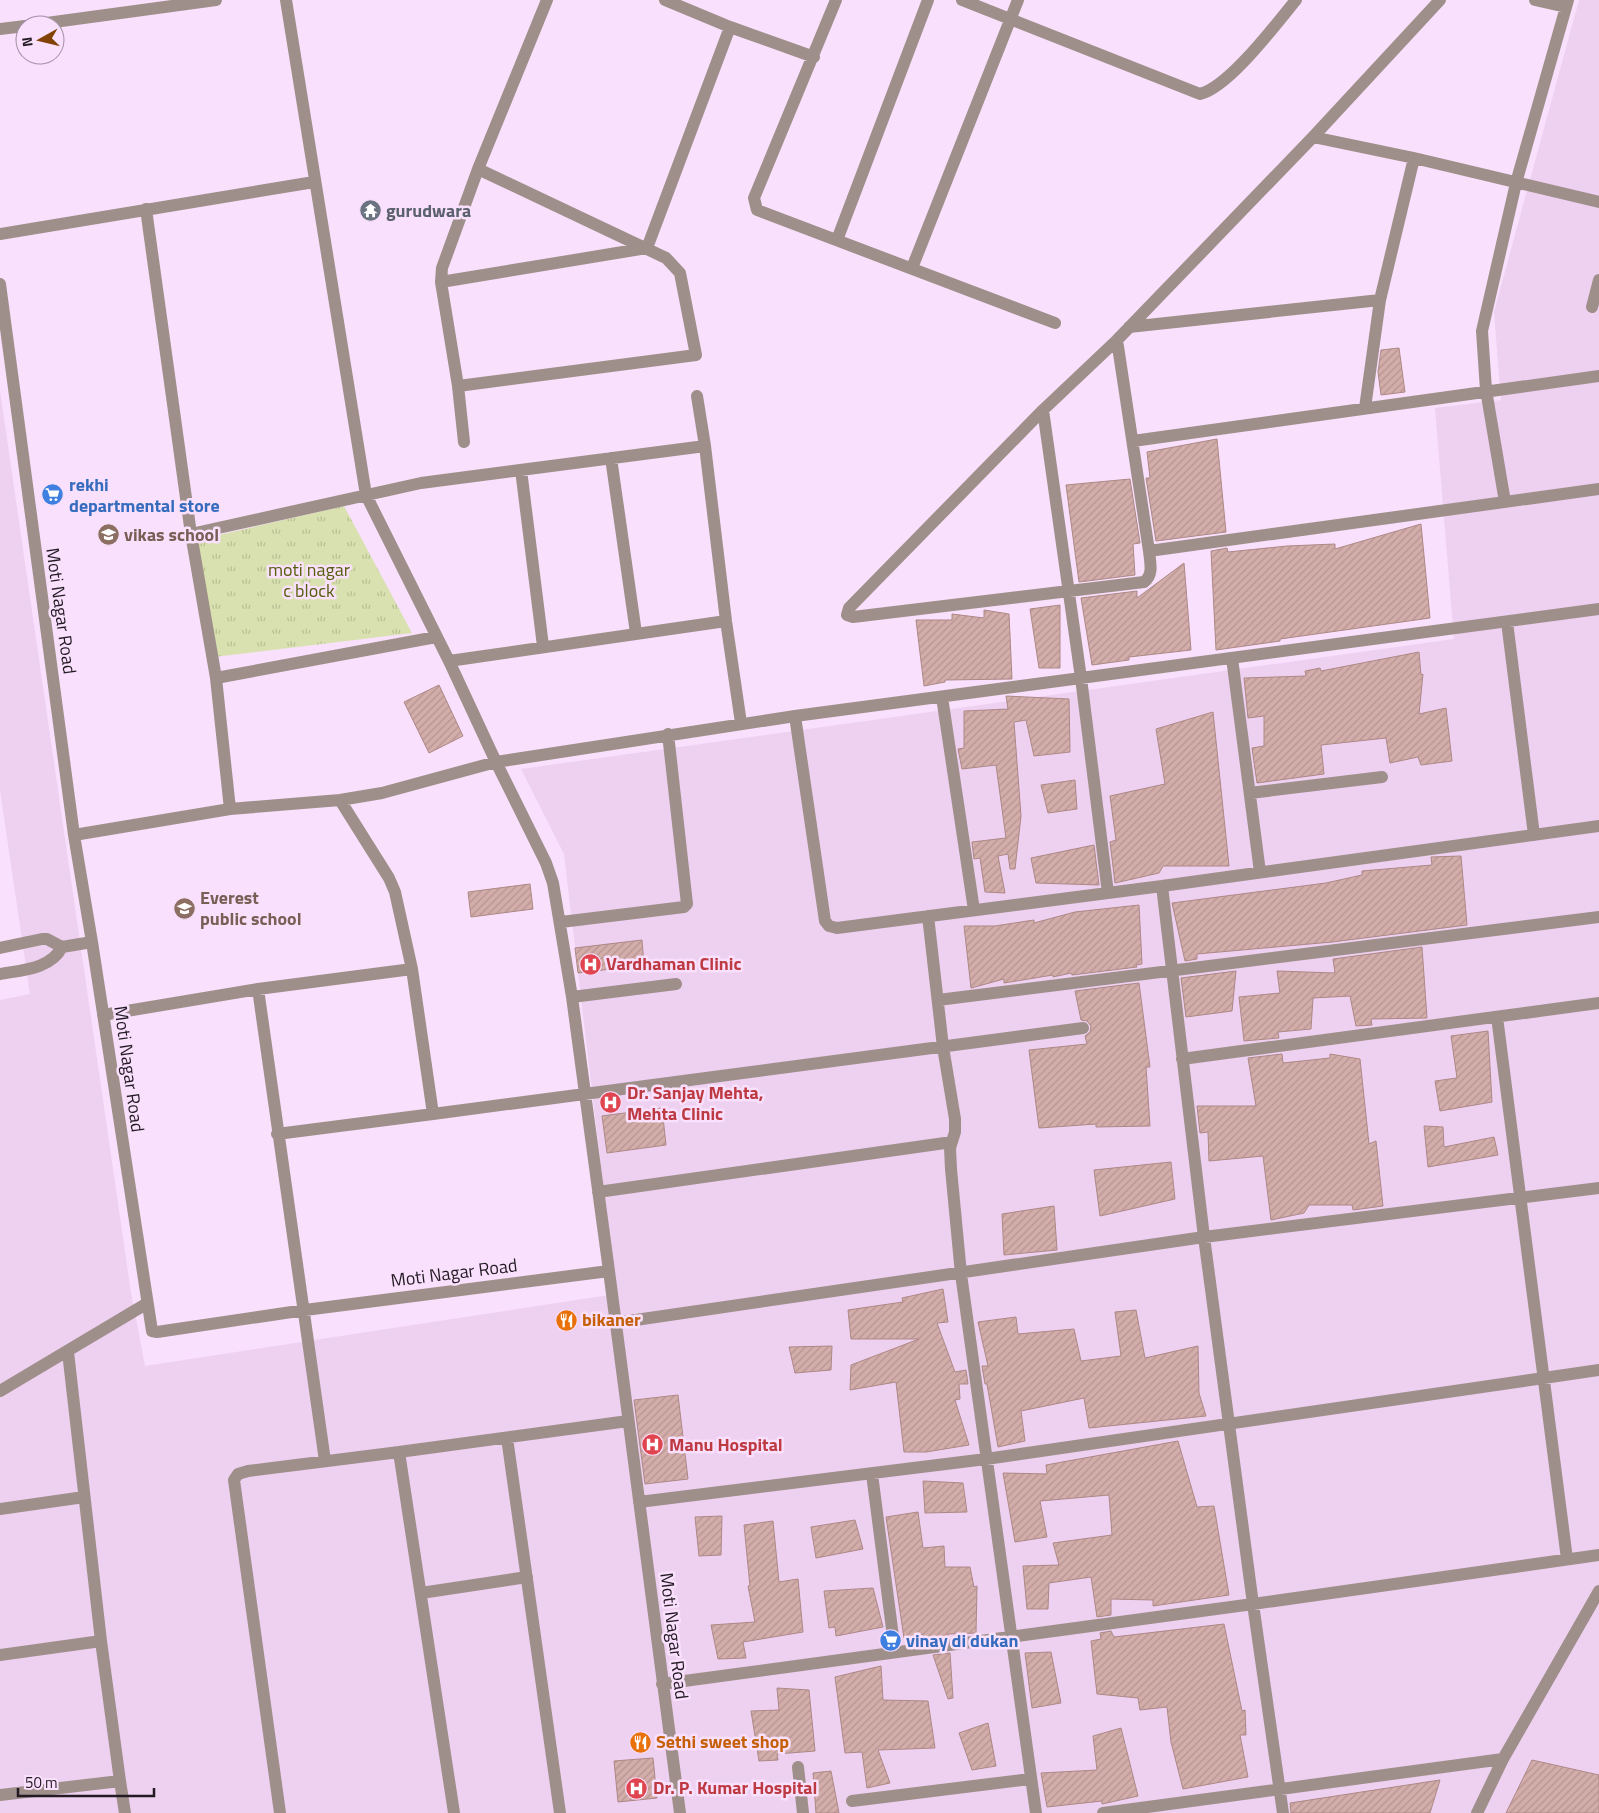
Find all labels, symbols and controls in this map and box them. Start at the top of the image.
north arrow [15,15,65,65]
text: N [16,36,38,48]
place label: gurudwara [386,197,471,224]
temple icon: gurudwara [358,199,382,223]
place label: rekhi departmental store [69,471,220,519]
supermarket icon: rekhi departmental store [41,483,65,507]
place label: vikas school [124,521,219,548]
school or university icon: vikas school [96,523,120,547]
street label: Moti Nagar Road [39,546,84,676]
park label: moti nagar c block [268,556,350,604]
place label: Everest public school [200,884,302,932]
school or university icon: Everest public school [172,896,196,920]
place label: Vardhaman Clinic [606,950,742,977]
hospital icon: Vardhaman Clinic [578,952,602,976]
street label: Moti Nagar Road [107,1004,152,1134]
place label: Dr. Sanjay Mehta, Mehta Clinic [627,1079,763,1127]
hospital icon: Dr. Sanjay Mehta, Mehta Clinic [599,1091,623,1115]
street label: Moti Nagar Road [389,1251,519,1294]
place label: bikaner [582,1306,641,1333]
restaurant icon: bikaner [554,1308,578,1332]
place label: Manu Hospital [669,1431,783,1458]
hospital icon: Manu Hospital [641,1433,665,1457]
street label: Moti Nagar Road [653,1571,696,1701]
place label: vinay di dukan [906,1627,1018,1654]
supermarket icon: vinay di dukan [878,1629,902,1653]
place label: Sethi sweet shop [656,1728,789,1755]
restaurant icon: Sethi sweet shop [628,1730,652,1754]
scale bar [18,1766,154,1798]
text: 50 m [25,1771,58,1794]
place label: Dr. P. Kumar Hospital [653,1774,817,1801]
hospital icon: Dr. P. Kumar Hospital [625,1776,649,1800]

